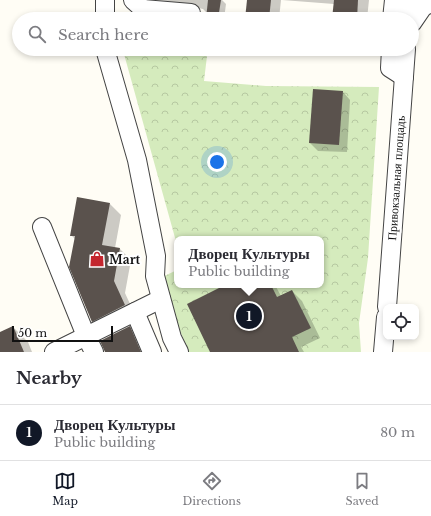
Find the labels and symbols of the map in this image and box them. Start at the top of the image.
street label: Привокзальная площадь [384,114,408,241]
your location [207,152,227,172]
shop icon: Mart [88,250,106,268]
place label: Mart [109,252,141,267]
pin: 1 [236,301,262,331]
scale bar [12,324,113,343]

